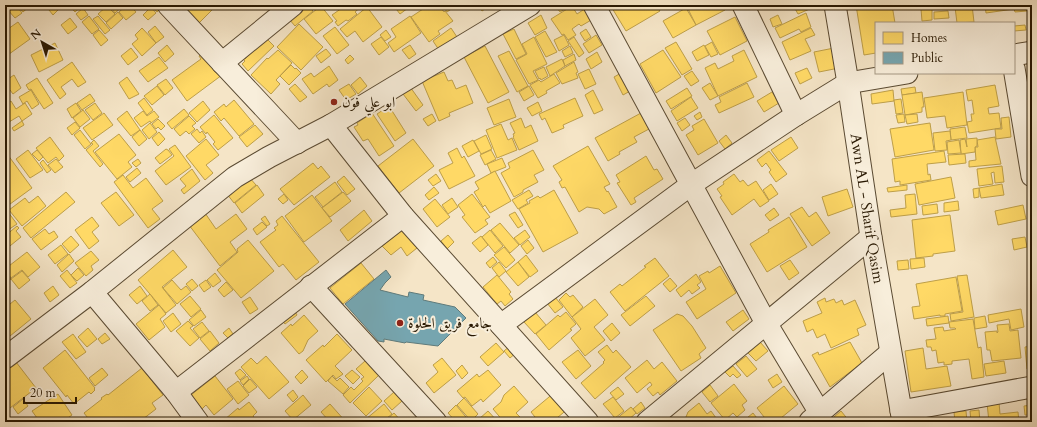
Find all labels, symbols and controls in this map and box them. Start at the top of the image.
north arrow [22,22,62,62]
legend [875,22,1015,74]
text: N [28,25,45,43]
text: Homes [911,30,947,46]
text: Public [911,50,944,66]
place label: ابو علي فون [342,92,395,116]
marker: ابو علي فون [329,97,339,107]
street label: Awn AL - Sharif Qasim [846,132,889,285]
place label: جامع فريق الحلوة [408,313,492,337]
marker: جامع فريق الحلوة [395,318,405,328]
scale bar [24,379,76,405]
text: 20 m [30,385,57,401]

